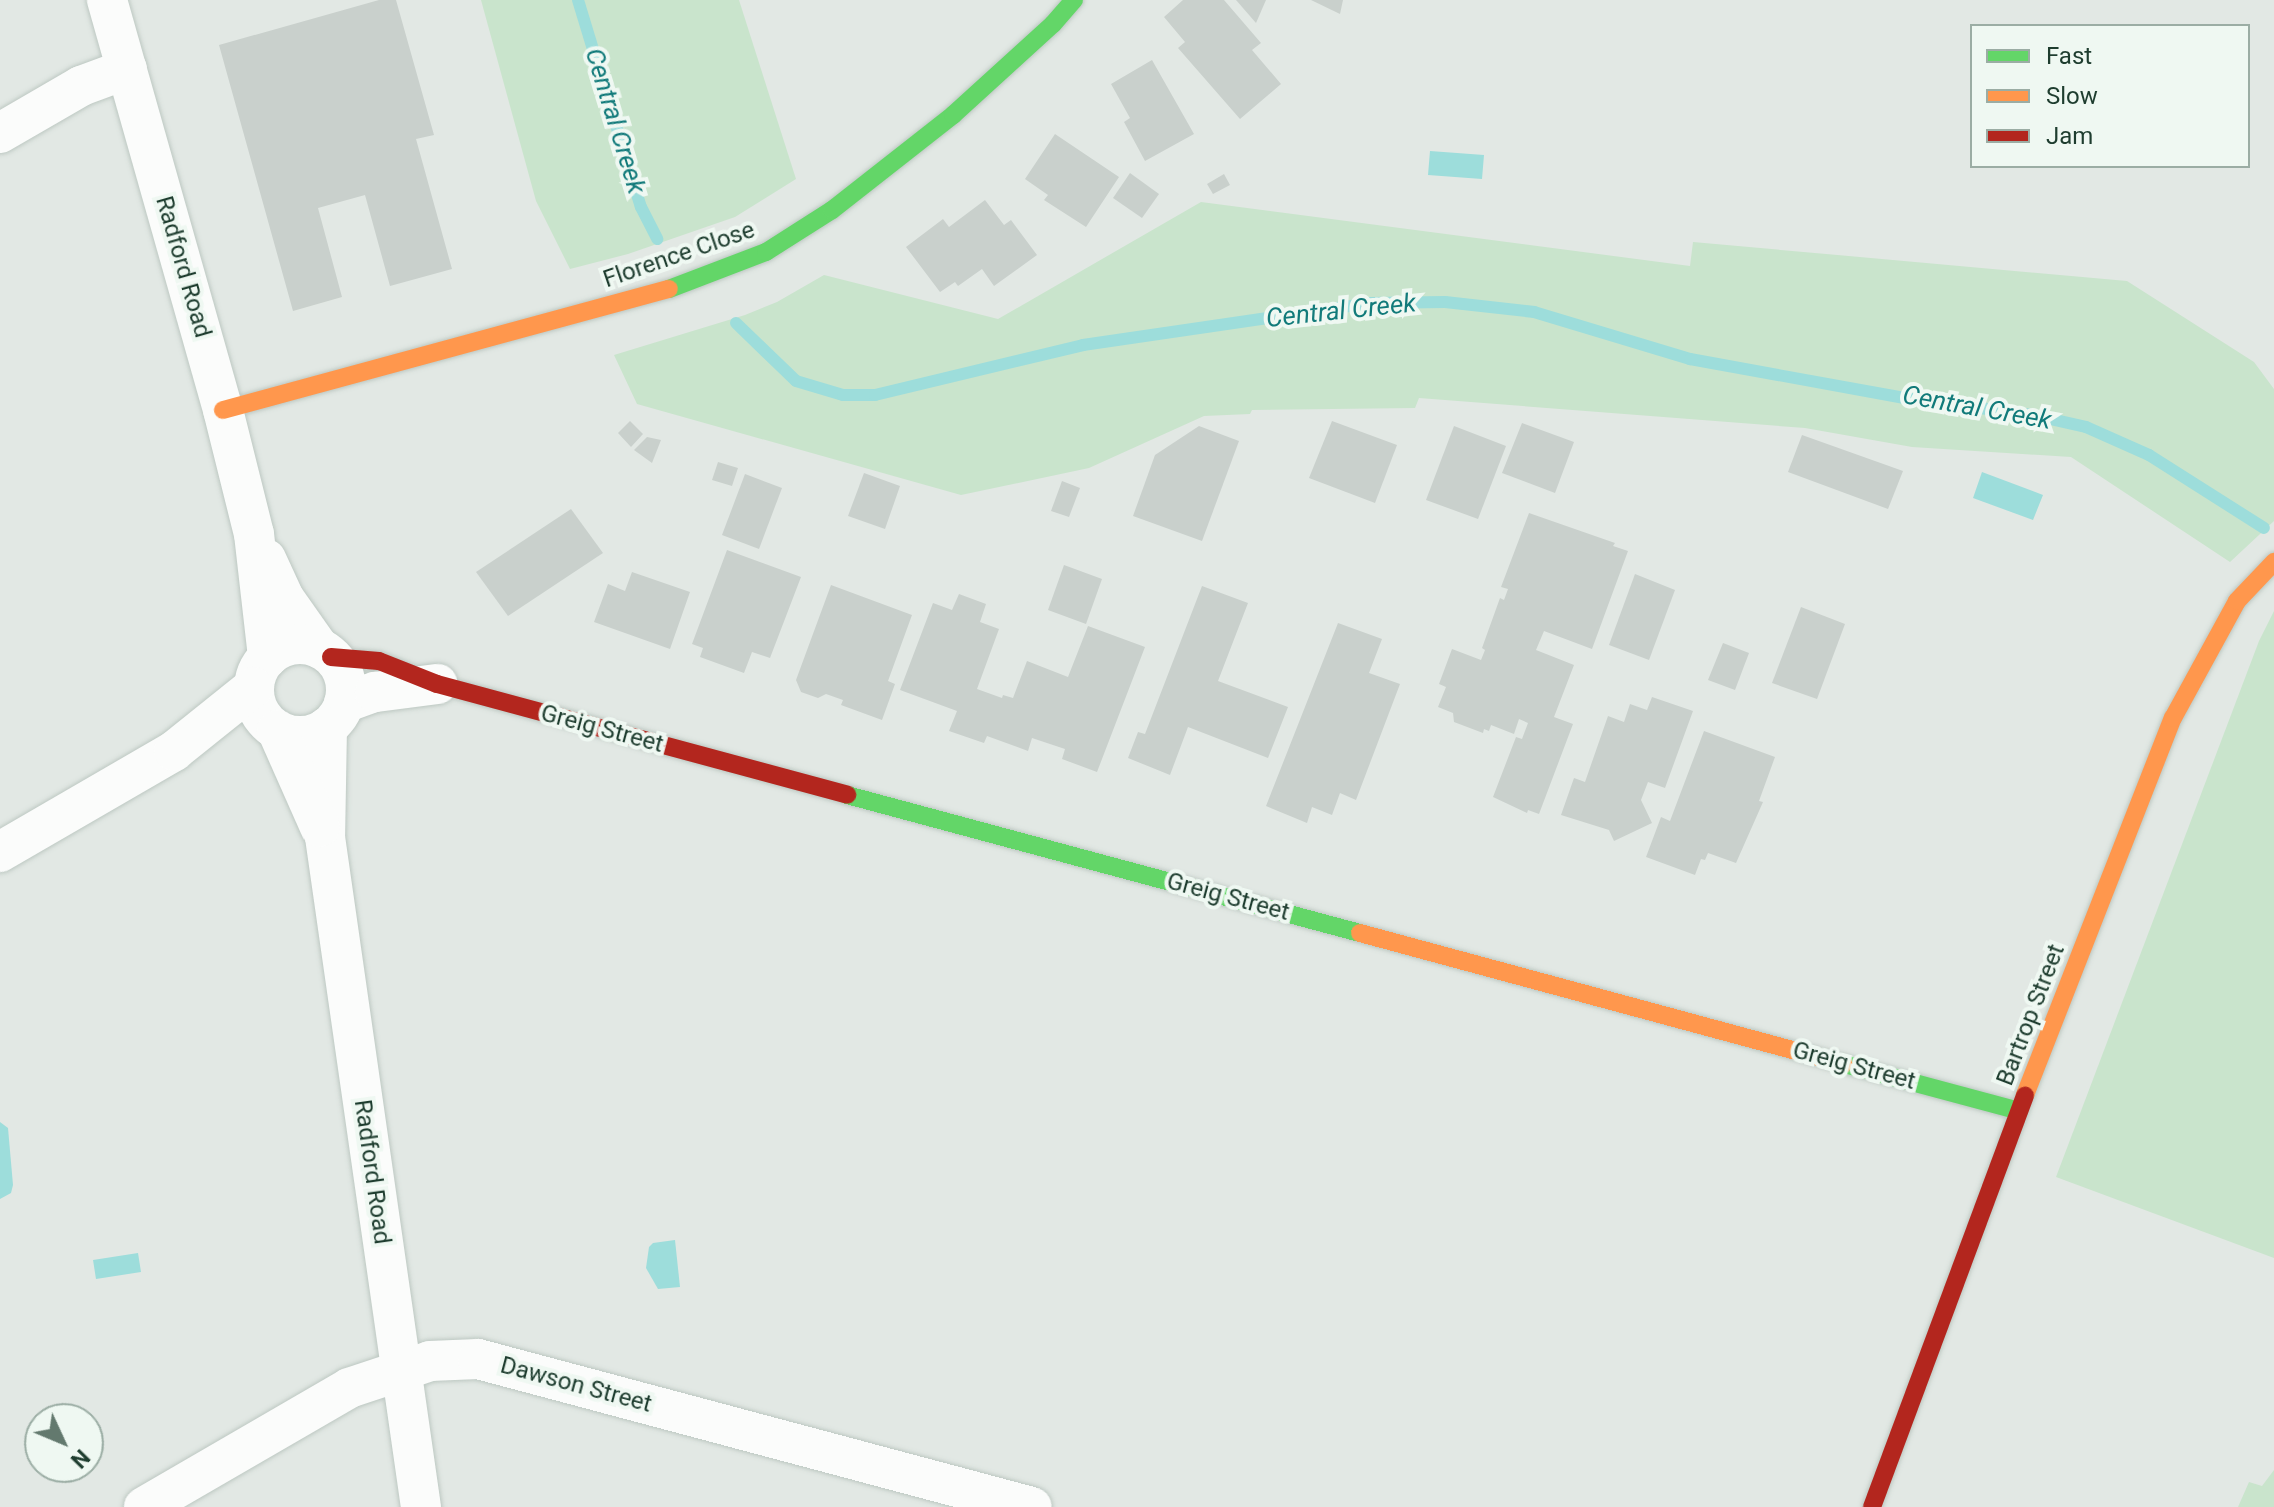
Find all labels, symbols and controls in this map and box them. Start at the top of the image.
legend [1970,24,2250,168]
text: Fast [2046,42,2092,70]
water label: Central Creek [578,44,652,198]
text: Slow [2046,82,2098,110]
text: Jam [2046,122,2093,150]
street label: Radford Road [149,193,217,341]
street label: Florence Close [600,216,758,294]
water label: Central Creek [1265,288,1417,334]
water label: Central Creek [1900,380,2054,436]
street label: Greig Street [538,699,666,759]
street label: Greig Street [1164,867,1292,927]
street label: Bartrop Street [1991,940,2071,1090]
street label: Greig Street [1790,1036,1918,1096]
street label: Radford Road [348,1098,396,1246]
street label: Dawson Street [497,1351,655,1419]
north arrow [24,1403,104,1483]
text: N [66,1444,95,1473]

